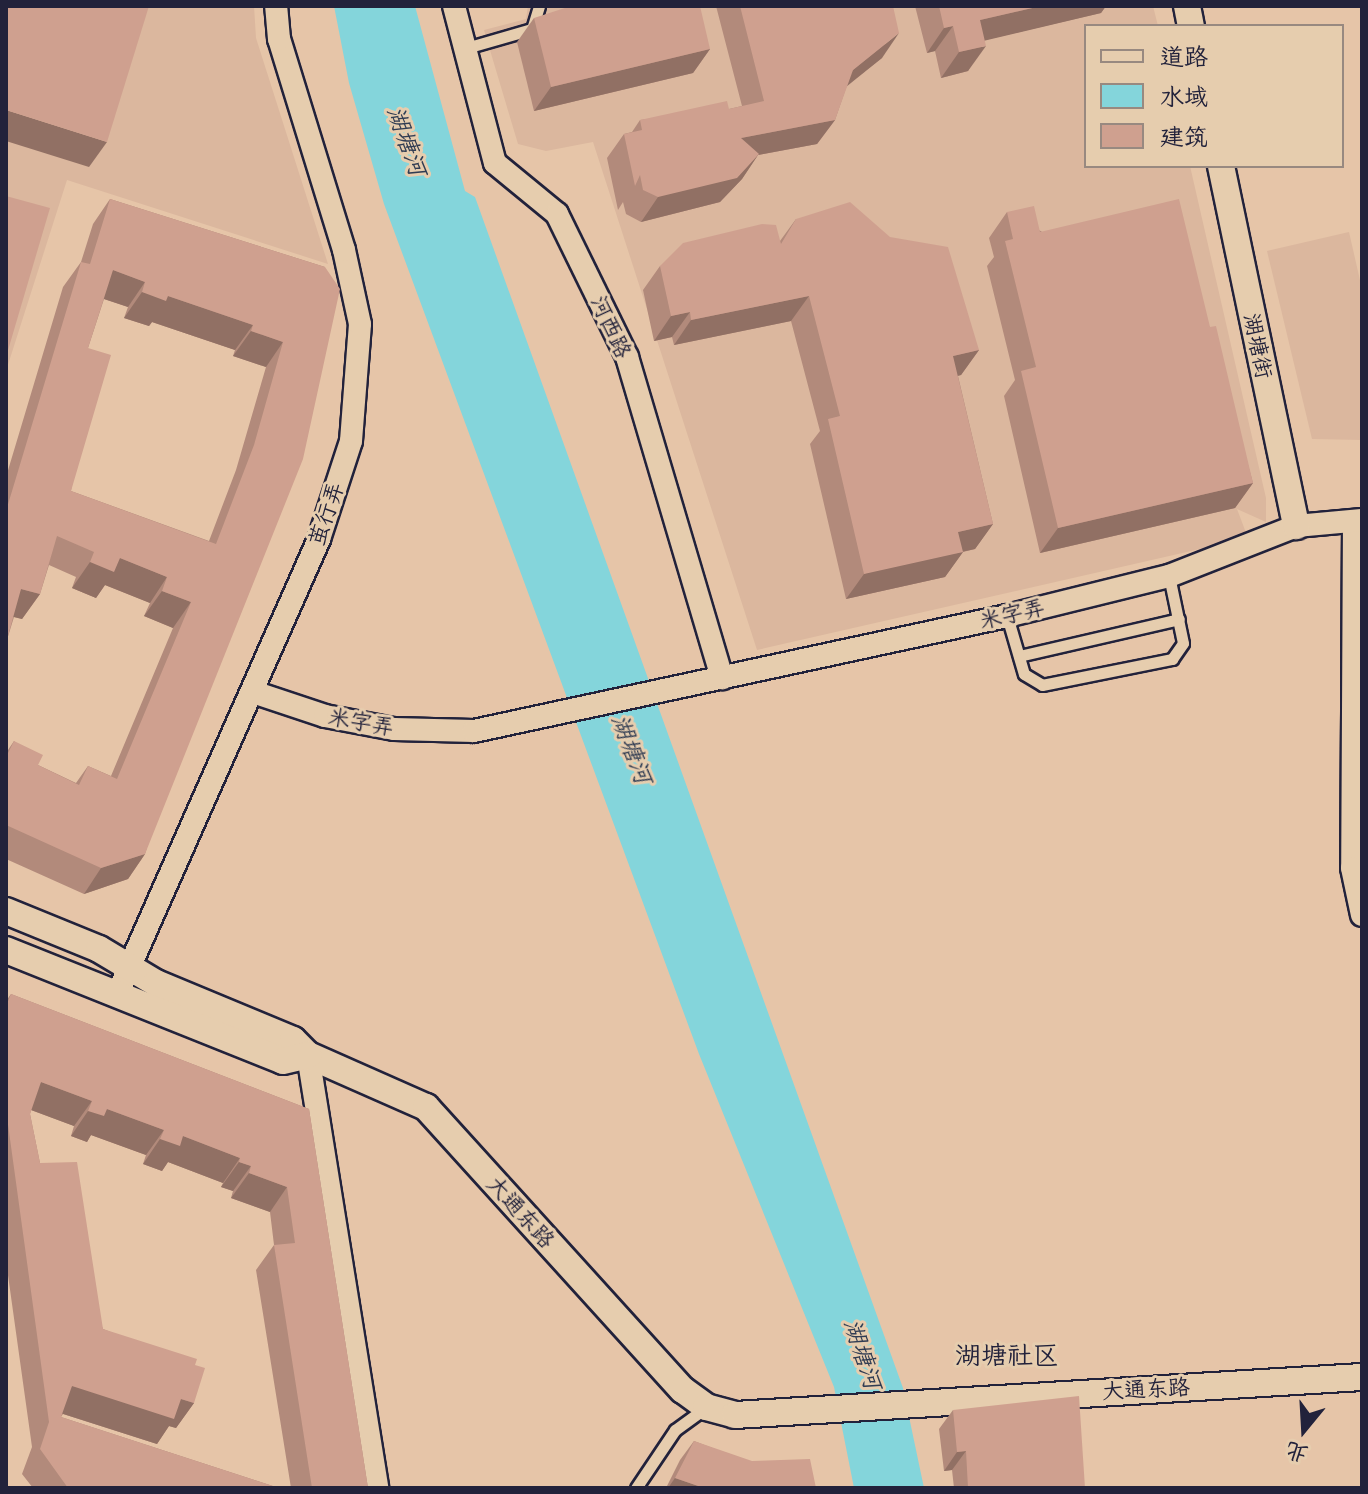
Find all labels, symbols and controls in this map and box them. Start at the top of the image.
legend [1084,24,1344,168]
text: 道路 [1160,41,1208,71]
text: 水域 [1160,81,1208,111]
water label: 湖塘河 [381,102,433,180]
text: 建筑 [1160,121,1208,151]
street label: 河西路 [585,292,637,362]
street label: 湖塘街 [1238,311,1278,381]
street label: 茧行弄 [303,479,349,549]
street label: 米字弄 [977,594,1047,634]
street label: 米字弄 [326,703,396,741]
water label: 湖塘河 [606,710,658,788]
street label: 大通东路 [482,1170,560,1254]
water label: 湖塘河 [838,1315,888,1393]
district label: 湖塘社区 [955,1339,1059,1371]
street label: 大通东路 [1101,1374,1191,1404]
north arrow [1264,1390,1344,1470]
text: 北 [1282,1436,1311,1470]

